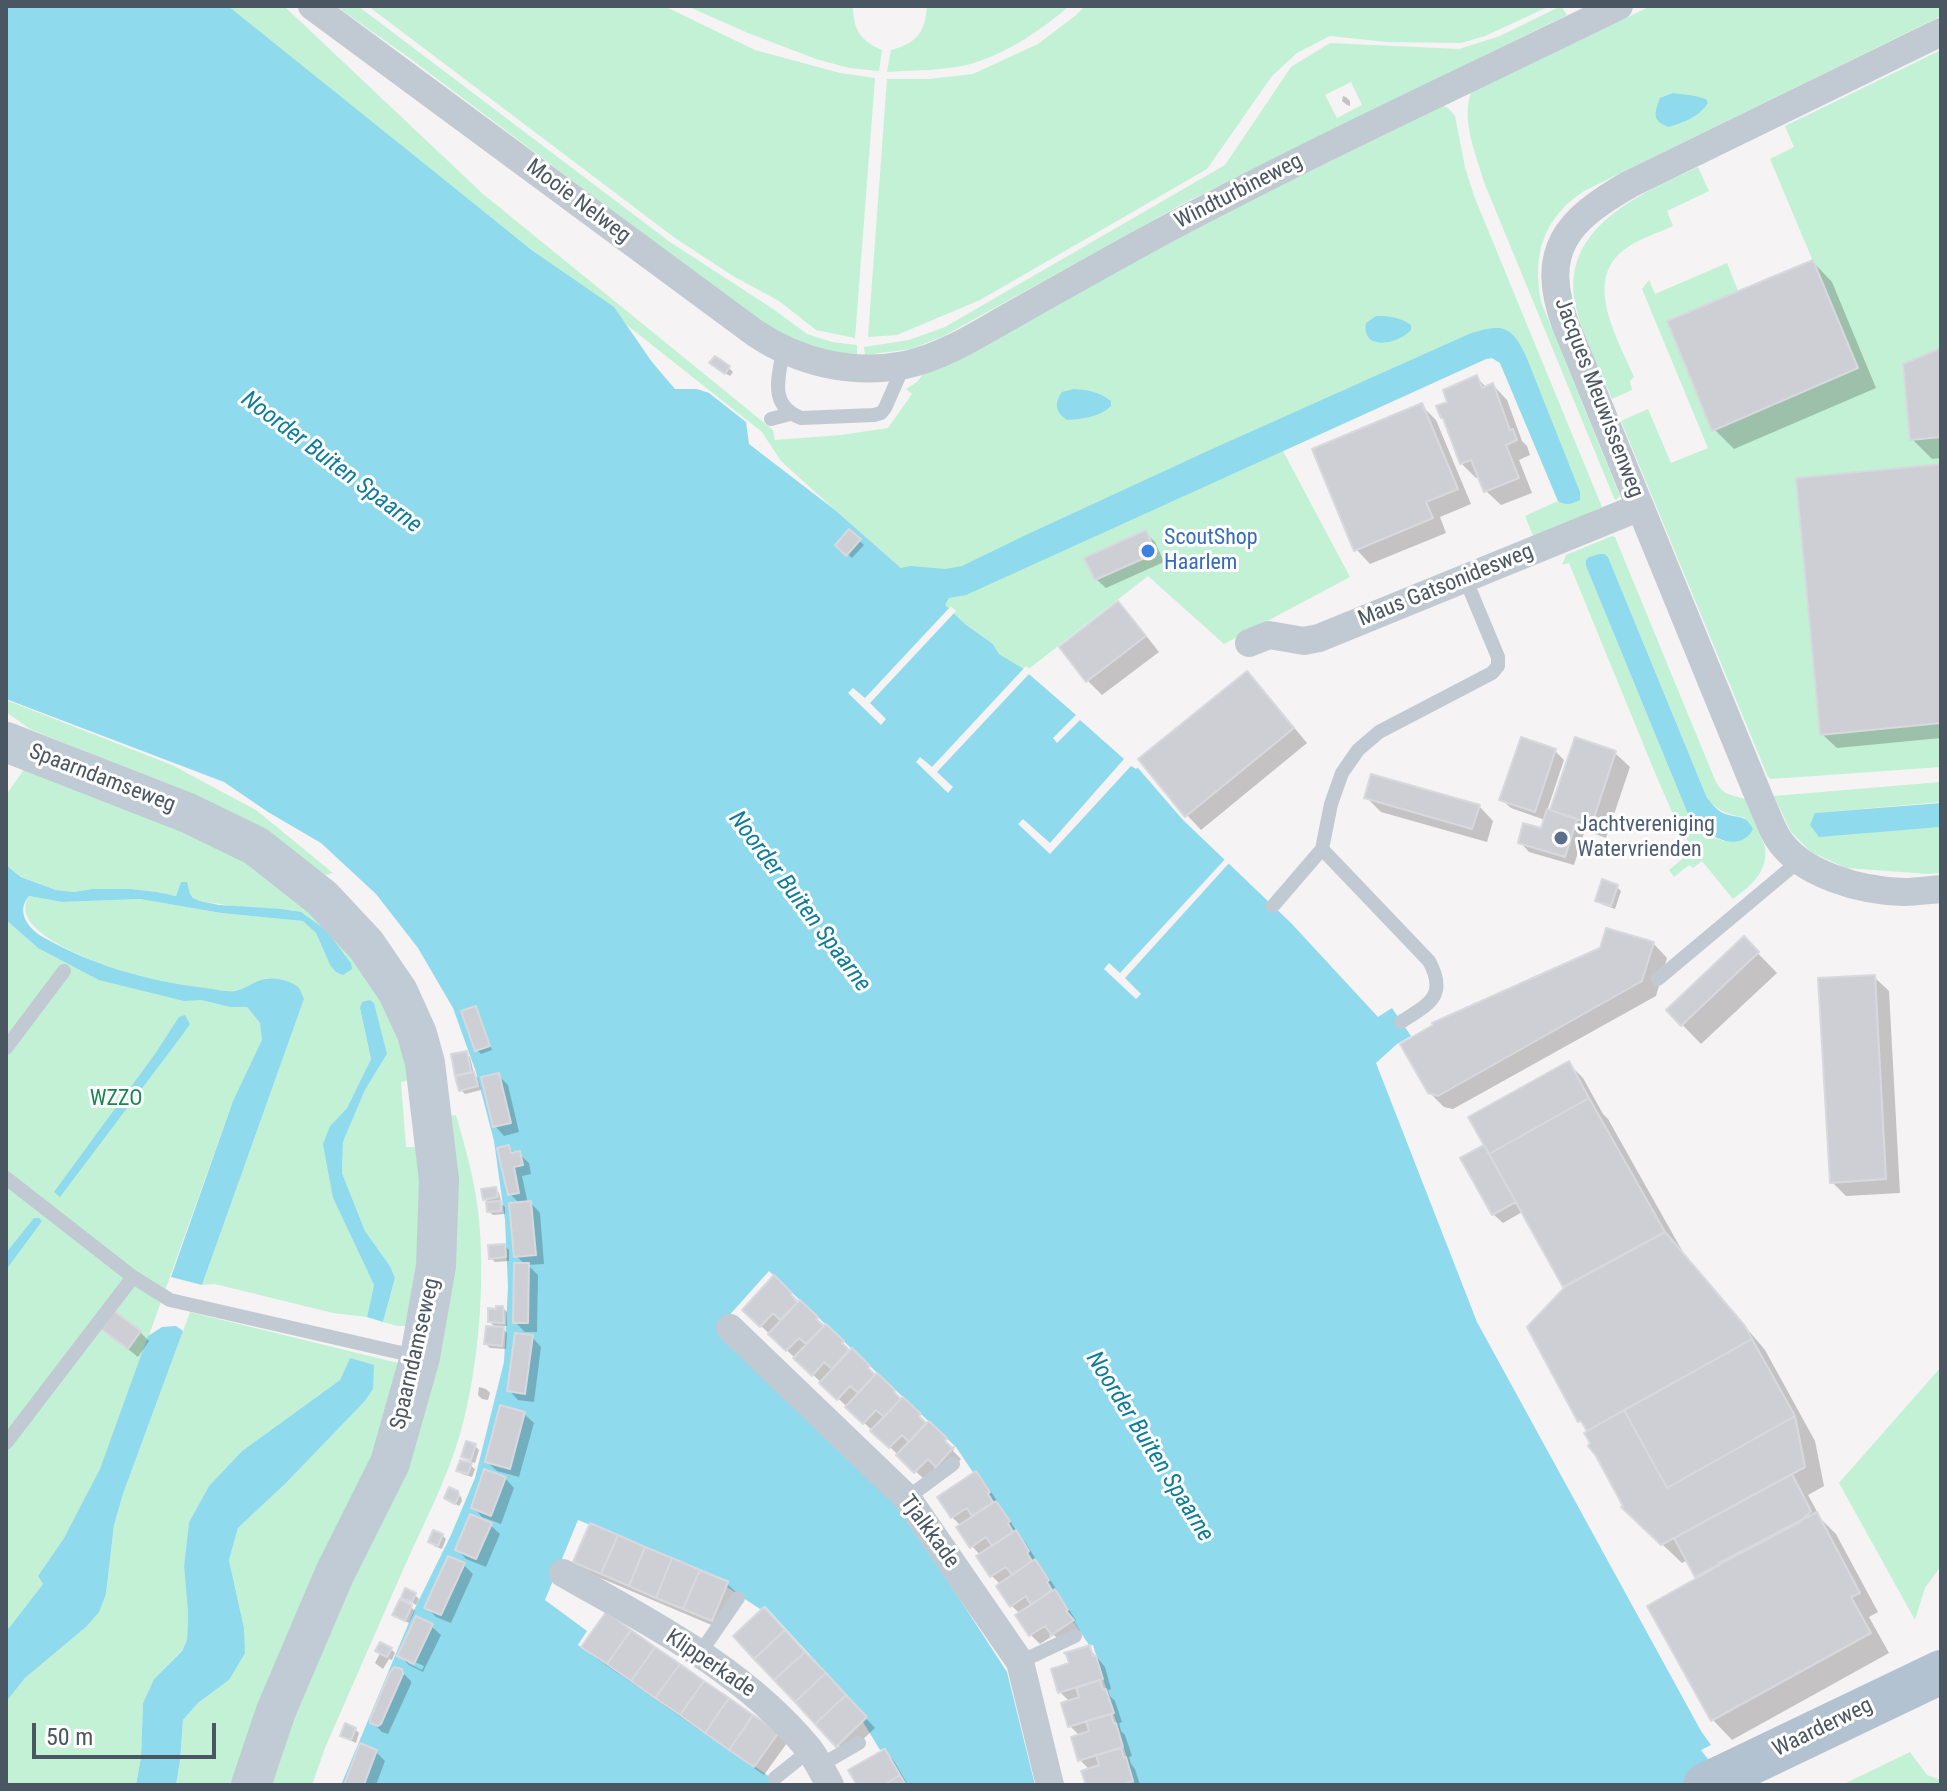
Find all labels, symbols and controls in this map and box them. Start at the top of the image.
street label: Windturbineweg [1171,149,1307,235]
street label: Mooie Nelweg [521,154,635,250]
street label: Jacques Meuwissenweg [1548,294,1648,502]
water label: Noorder Buiten Spaarne [235,386,427,540]
place label: ScoutShop Haarlem [1164,525,1258,576]
street label: Maus Gatsonidesweg [1355,539,1537,633]
marker: ScoutShop Haarlem [1139,542,1157,560]
street label: Spaarndamseweg [25,739,179,819]
water label: Noorder Buiten Spaarne [722,806,876,998]
place label: Jachtvereniging Watervrienden [1577,812,1715,864]
marker: Jachtvereniging Watervrienden [1552,829,1570,847]
park label: WZZO [90,1086,142,1112]
street label: Spaarndamseweg [386,1276,446,1432]
water label: Noorder Buiten Spaarne [1079,1347,1219,1547]
street label: Tjalkkade [894,1490,964,1574]
street label: Klipperkade [660,1624,760,1704]
street label: Waarderweg [1769,1693,1877,1763]
scale bar [36,1707,220,1757]
text: 50 m [46,1723,93,1751]

